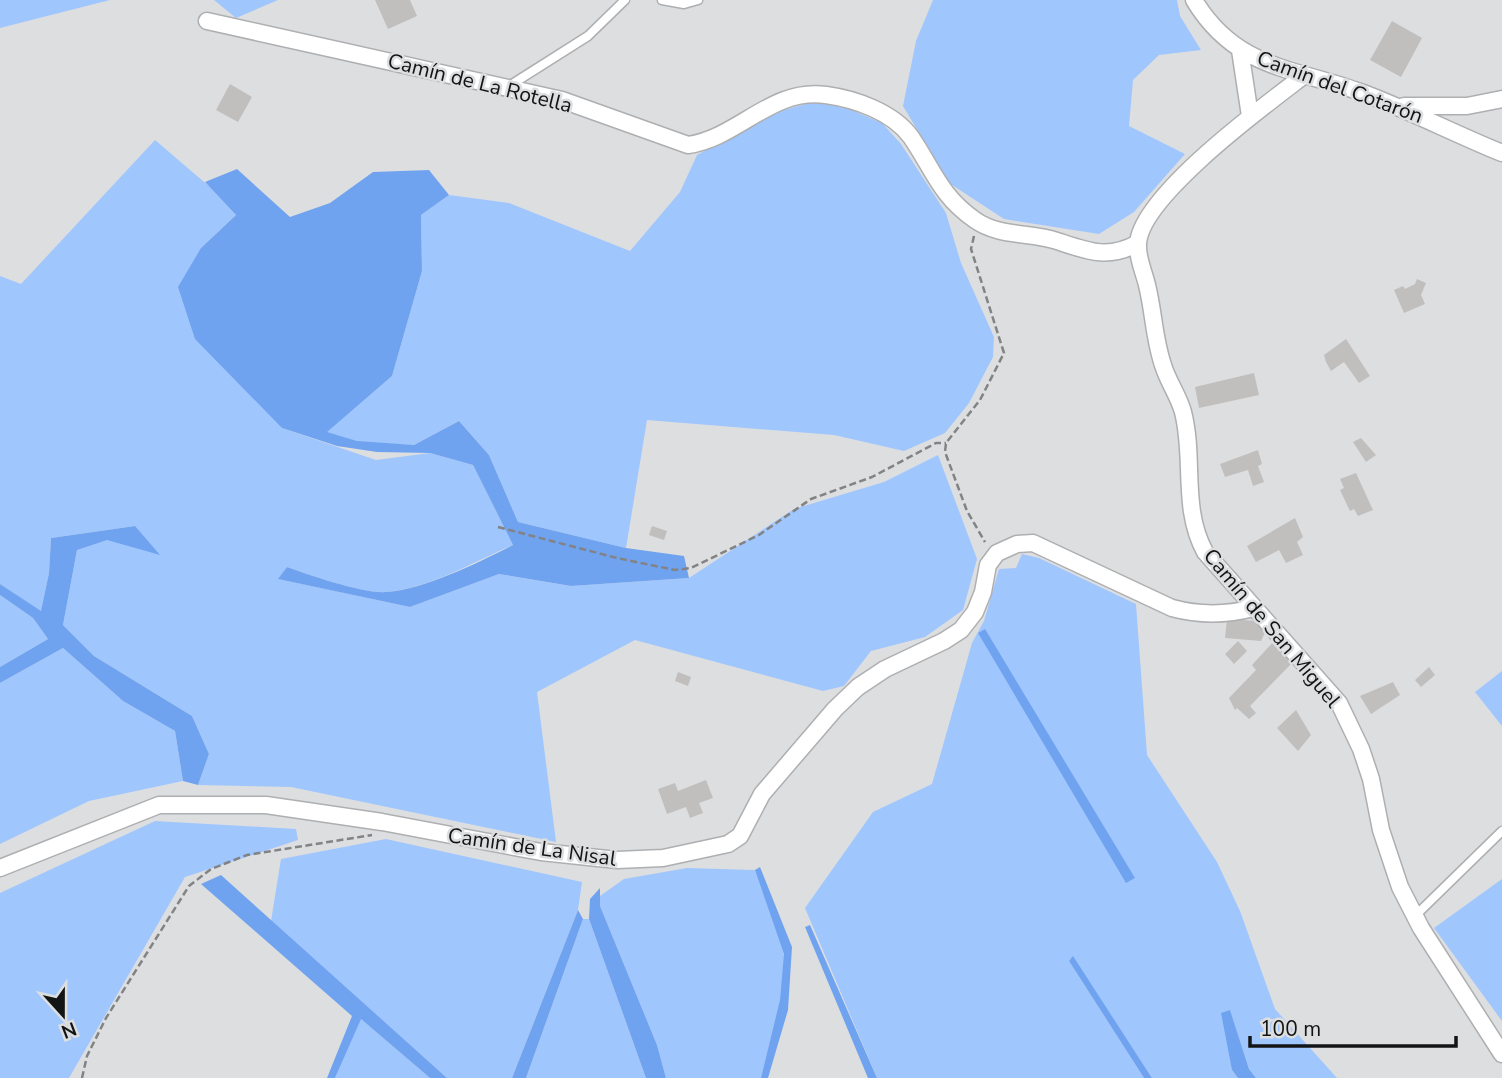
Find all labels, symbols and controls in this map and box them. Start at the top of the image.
street label: Camín del Cotarón [1253,44,1427,130]
street label: Camín de La Rotella [385,47,575,119]
street label: Camín de San Miguel [1197,543,1347,714]
street label: Camín de La Nisal [446,821,619,873]
north arrow [28,980,98,1050]
scale bar [1250,1004,1456,1048]
text: N [57,1015,80,1045]
text: 100 m [1260,1015,1321,1043]

